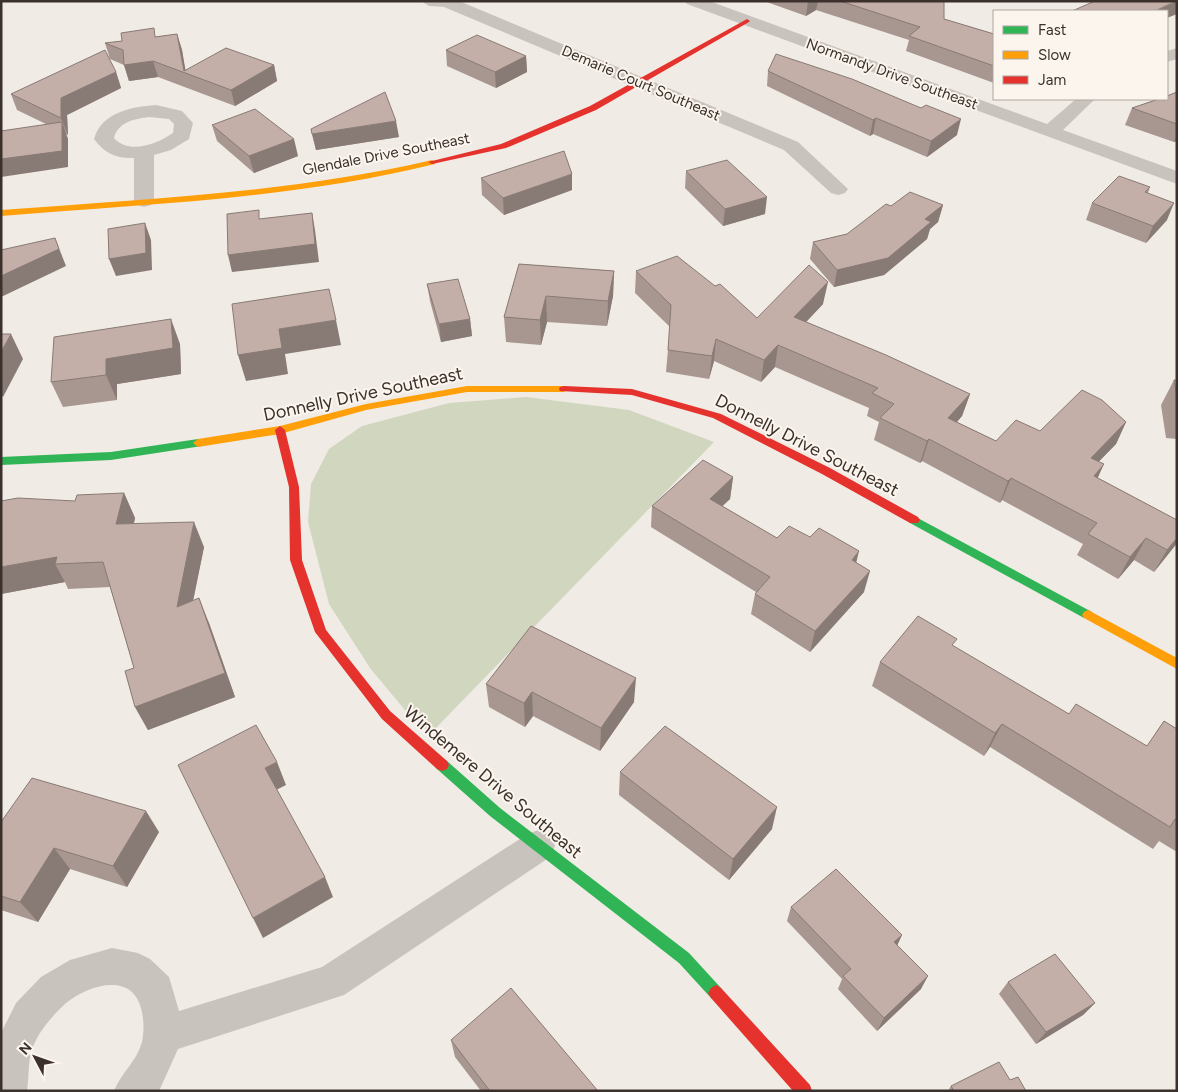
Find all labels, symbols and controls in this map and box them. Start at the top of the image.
legend [993,10,1168,100]
text: Fast [1038,21,1067,39]
street label: Normandy Drive Southeast [804,34,981,114]
street label: Demarie Court Southeast [559,41,723,125]
text: Slow [1038,46,1071,64]
text: Jam [1038,71,1066,89]
street label: Glendale Drive Southeast [301,129,472,179]
street label: Donnelly Drive Southeast [261,362,465,426]
street label: Donnelly Drive Southeast [711,389,903,501]
street label: Windemere Drive Southeast [399,701,587,863]
north arrow [10,1032,60,1082]
text: N [16,1039,36,1058]

